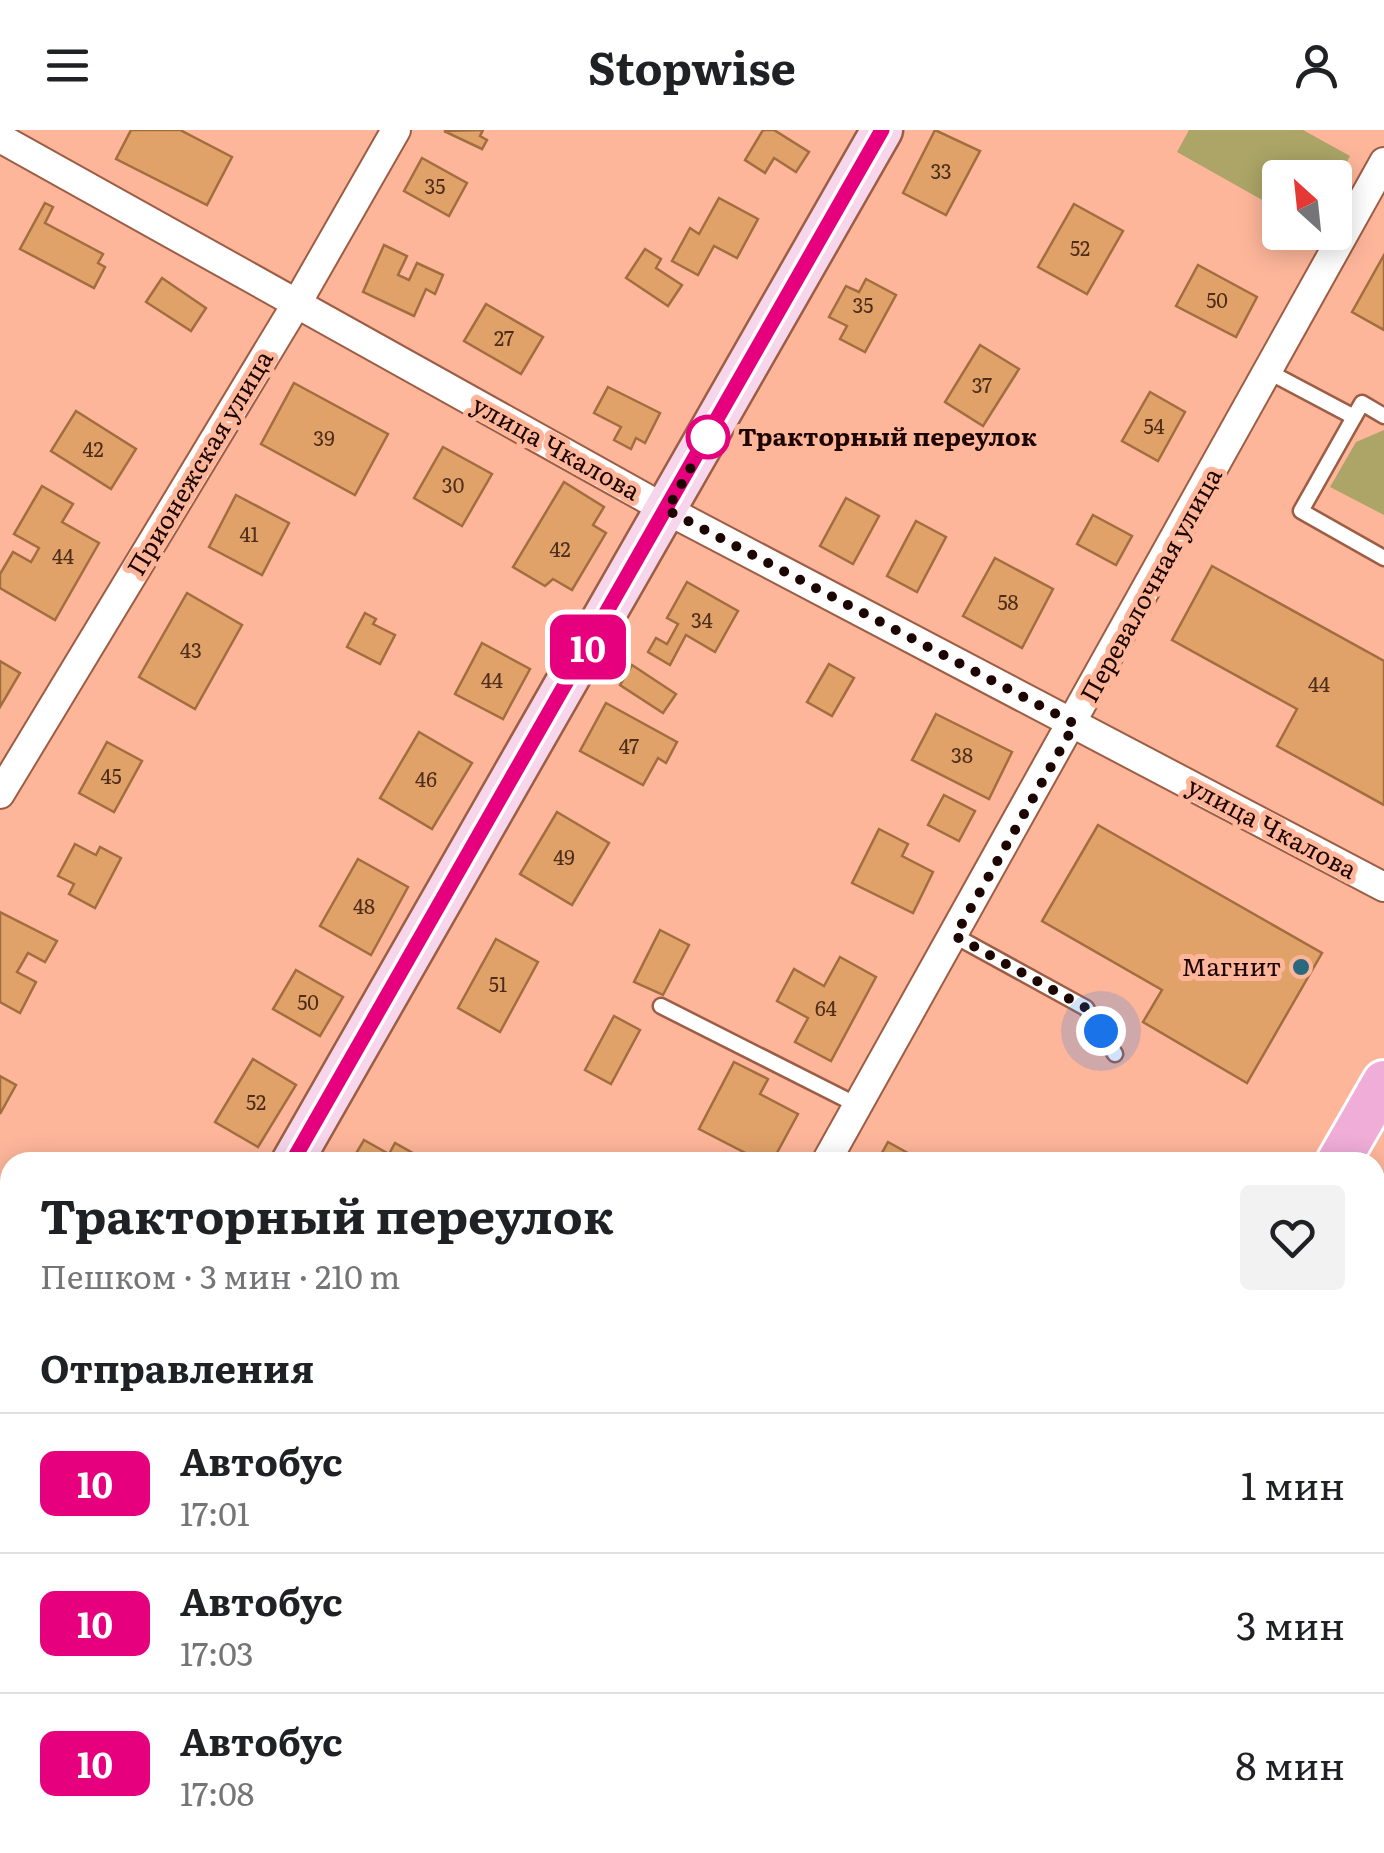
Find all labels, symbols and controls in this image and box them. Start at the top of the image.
text: Stopwise [588,32,796,99]
icon: menu [40,38,95,93]
icon: person [1289,38,1344,93]
house number: 33 [930,155,952,185]
north arrow [1262,160,1352,250]
map controls [1262,160,1352,250]
house number: 35 [425,170,445,200]
house number: 52 [1070,232,1090,262]
house number: 50 [1206,284,1228,314]
house number: 35 [853,289,873,319]
house number: 27 [494,322,514,352]
street label: Прионежская улица [117,342,281,582]
house number: 37 [972,369,992,399]
street label: улица Чкалова [466,385,648,509]
house number: 54 [1143,410,1165,440]
marker: Тракторный переулок [687,416,729,458]
place label: Тракторный переулок [738,417,1037,454]
house number: 39 [313,422,335,452]
house number: 42 [82,433,104,463]
street label: Перевалочная улица [1070,460,1230,708]
house number: 30 [442,469,464,499]
house number: 41 [239,518,259,548]
house number: 42 [549,533,571,563]
house number: 44 [52,540,74,570]
house number: 58 [997,586,1019,616]
house number: 34 [691,604,713,634]
line badge: 10 [543,614,633,680]
text: 10 [570,621,606,673]
house number: 43 [180,634,202,664]
house number: 44 [481,664,503,694]
house number: 44 [1308,668,1330,698]
house number: 47 [619,730,639,760]
house number: 38 [951,739,973,769]
house number: 45 [100,760,122,790]
house number: 46 [415,763,437,793]
street label: улица Чкалова [1181,766,1365,887]
house number: 49 [553,841,575,871]
house number: 48 [353,890,375,920]
place label: Магнит [1182,947,1281,984]
marker: Магнит [1290,956,1312,978]
house number: 51 [489,968,507,998]
house number: 50 [297,986,319,1016]
house number: 64 [815,992,837,1022]
your location [1076,1006,1126,1056]
house number: 52 [246,1086,266,1116]
text: Тракторный переулок [40,1178,614,1249]
button: heart [1240,1185,1345,1290]
text: Пешком · 3 мин · 210 m [40,1251,400,1299]
text: Отправления [40,1338,314,1395]
text: Автобус [180,1431,343,1488]
text: 1 мин [1241,1455,1345,1512]
text: 10 [77,1457,113,1509]
text: 17:01 [180,1488,250,1536]
text: Автобус [180,1571,343,1628]
text: 3 мин [1236,1595,1345,1652]
text: 10 [77,1597,113,1649]
text: 17:03 [180,1628,254,1676]
text: Автобус [180,1711,343,1768]
text: 8 мин [1236,1735,1345,1792]
text: 10 [77,1737,113,1789]
text: 17:08 [180,1768,254,1816]

